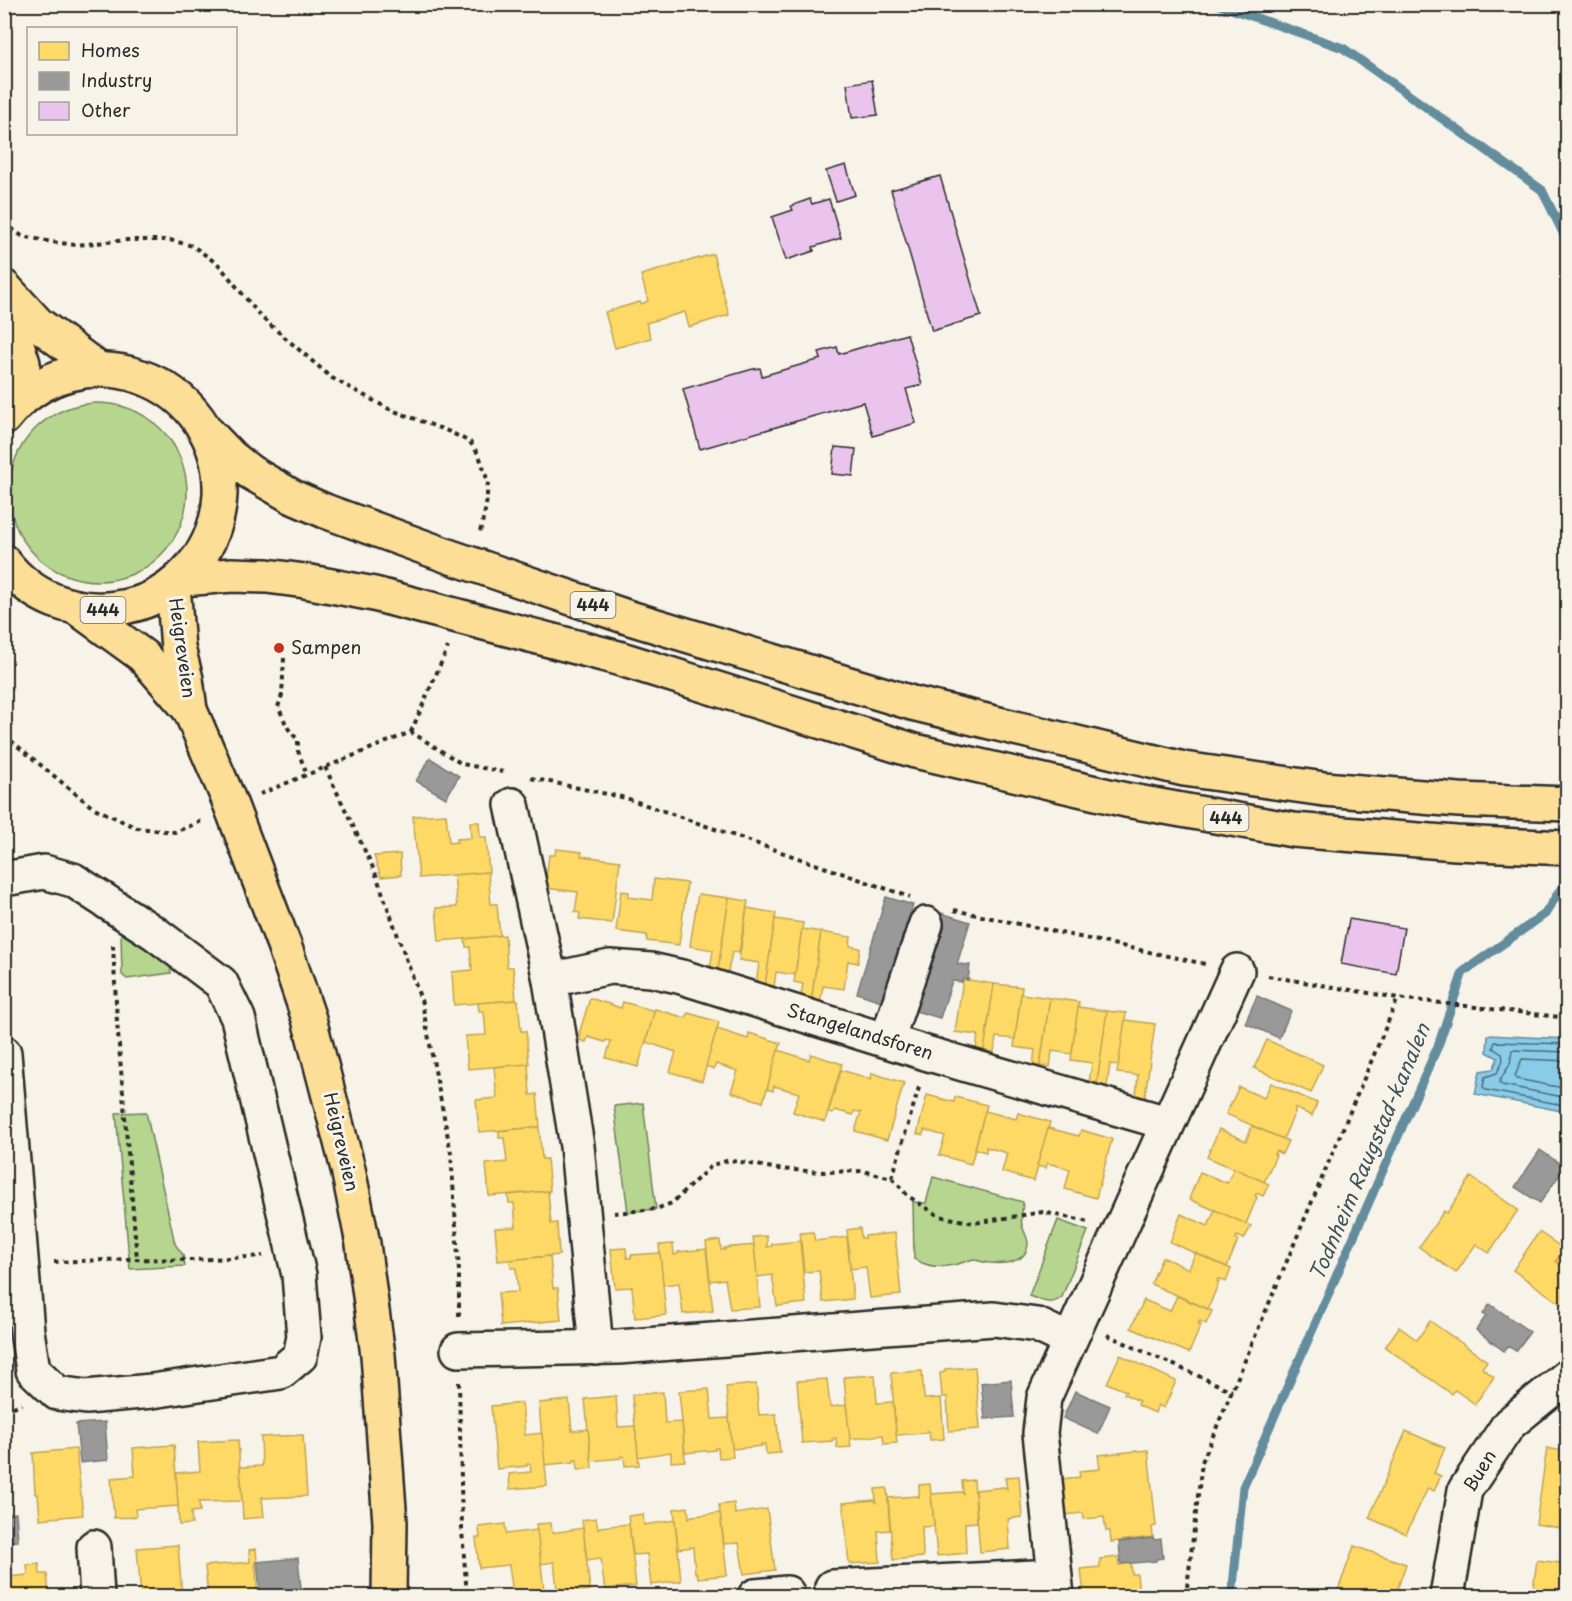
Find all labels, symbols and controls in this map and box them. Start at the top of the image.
legend [27,27,237,135]
text: Homes [81,36,139,63]
text: Industry [81,66,152,93]
text: Other [81,96,131,123]
road number: 444 [570,592,616,618]
street label: Heigreveien [163,596,204,700]
road number: 444 [80,597,126,623]
place label: Sampen [291,633,361,660]
marker: Sampen [272,641,286,655]
road number: 444 [1204,805,1248,831]
street label: Stangelandsforen [784,996,937,1066]
water label: Todnheim Raugstad-kanalen [1301,1017,1438,1285]
street label: Heigreveien [318,1090,367,1194]
street label: Buen [1456,1444,1502,1496]

